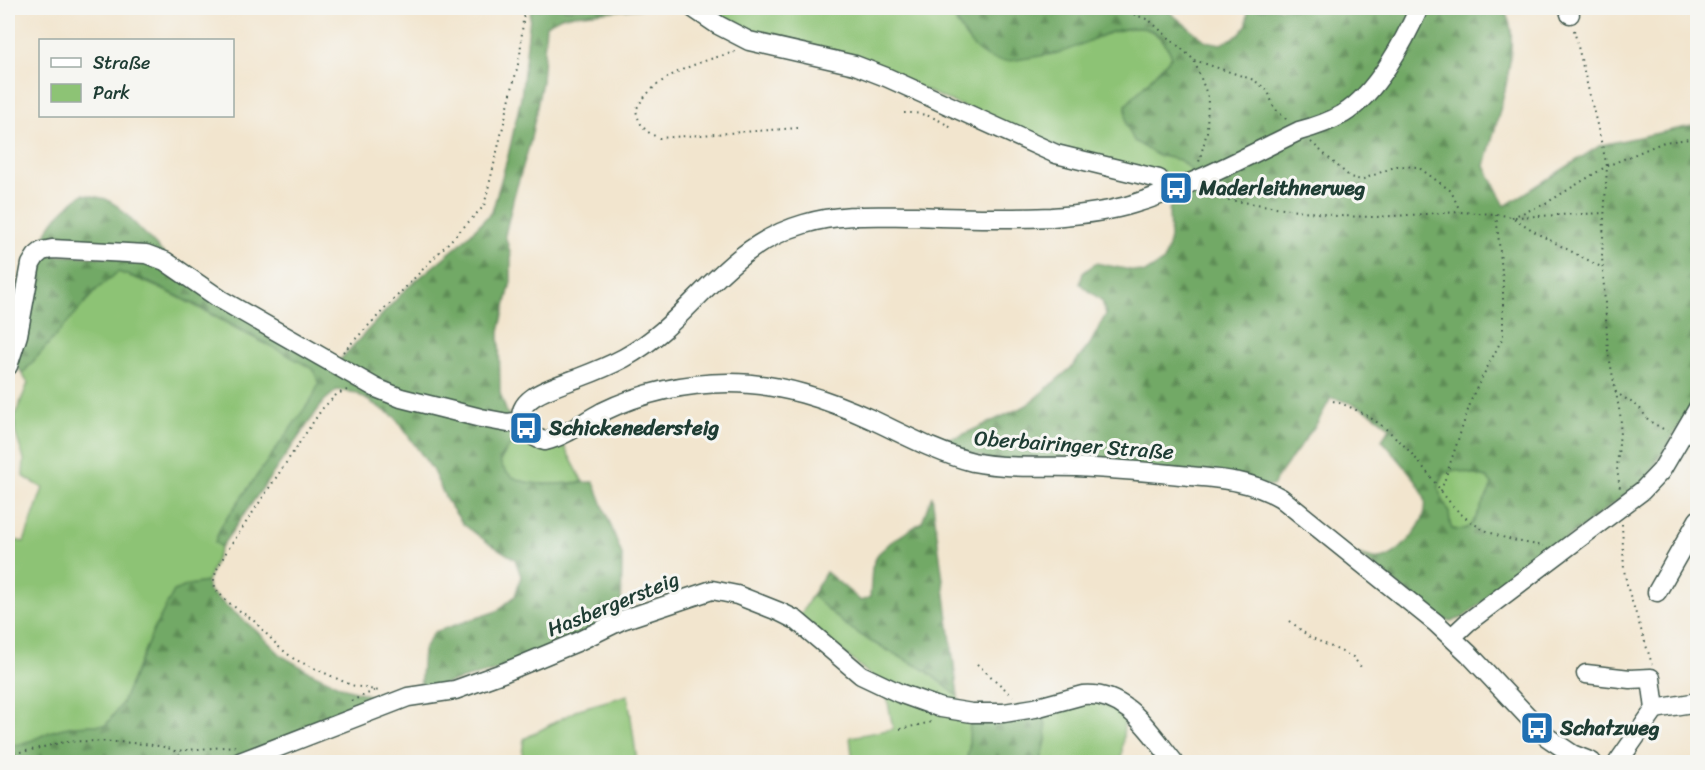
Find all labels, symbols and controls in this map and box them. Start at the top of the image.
legend [39,39,234,117]
text: Straße [93,47,150,79]
text: Park [93,77,130,109]
place label: Maderleithnerweg [1198,169,1366,207]
bus stop icon: Maderleithnerweg [1158,170,1194,206]
place label: Schickenedersteig [548,409,720,447]
bus stop icon: Schickenedersteig [508,410,544,446]
street label: Oberbairinger Straße [973,419,1175,471]
street label: Hasbergersteig [541,560,685,648]
place label: Schatzweg [1559,709,1660,747]
bus stop icon: Schatzweg [1519,710,1555,746]

